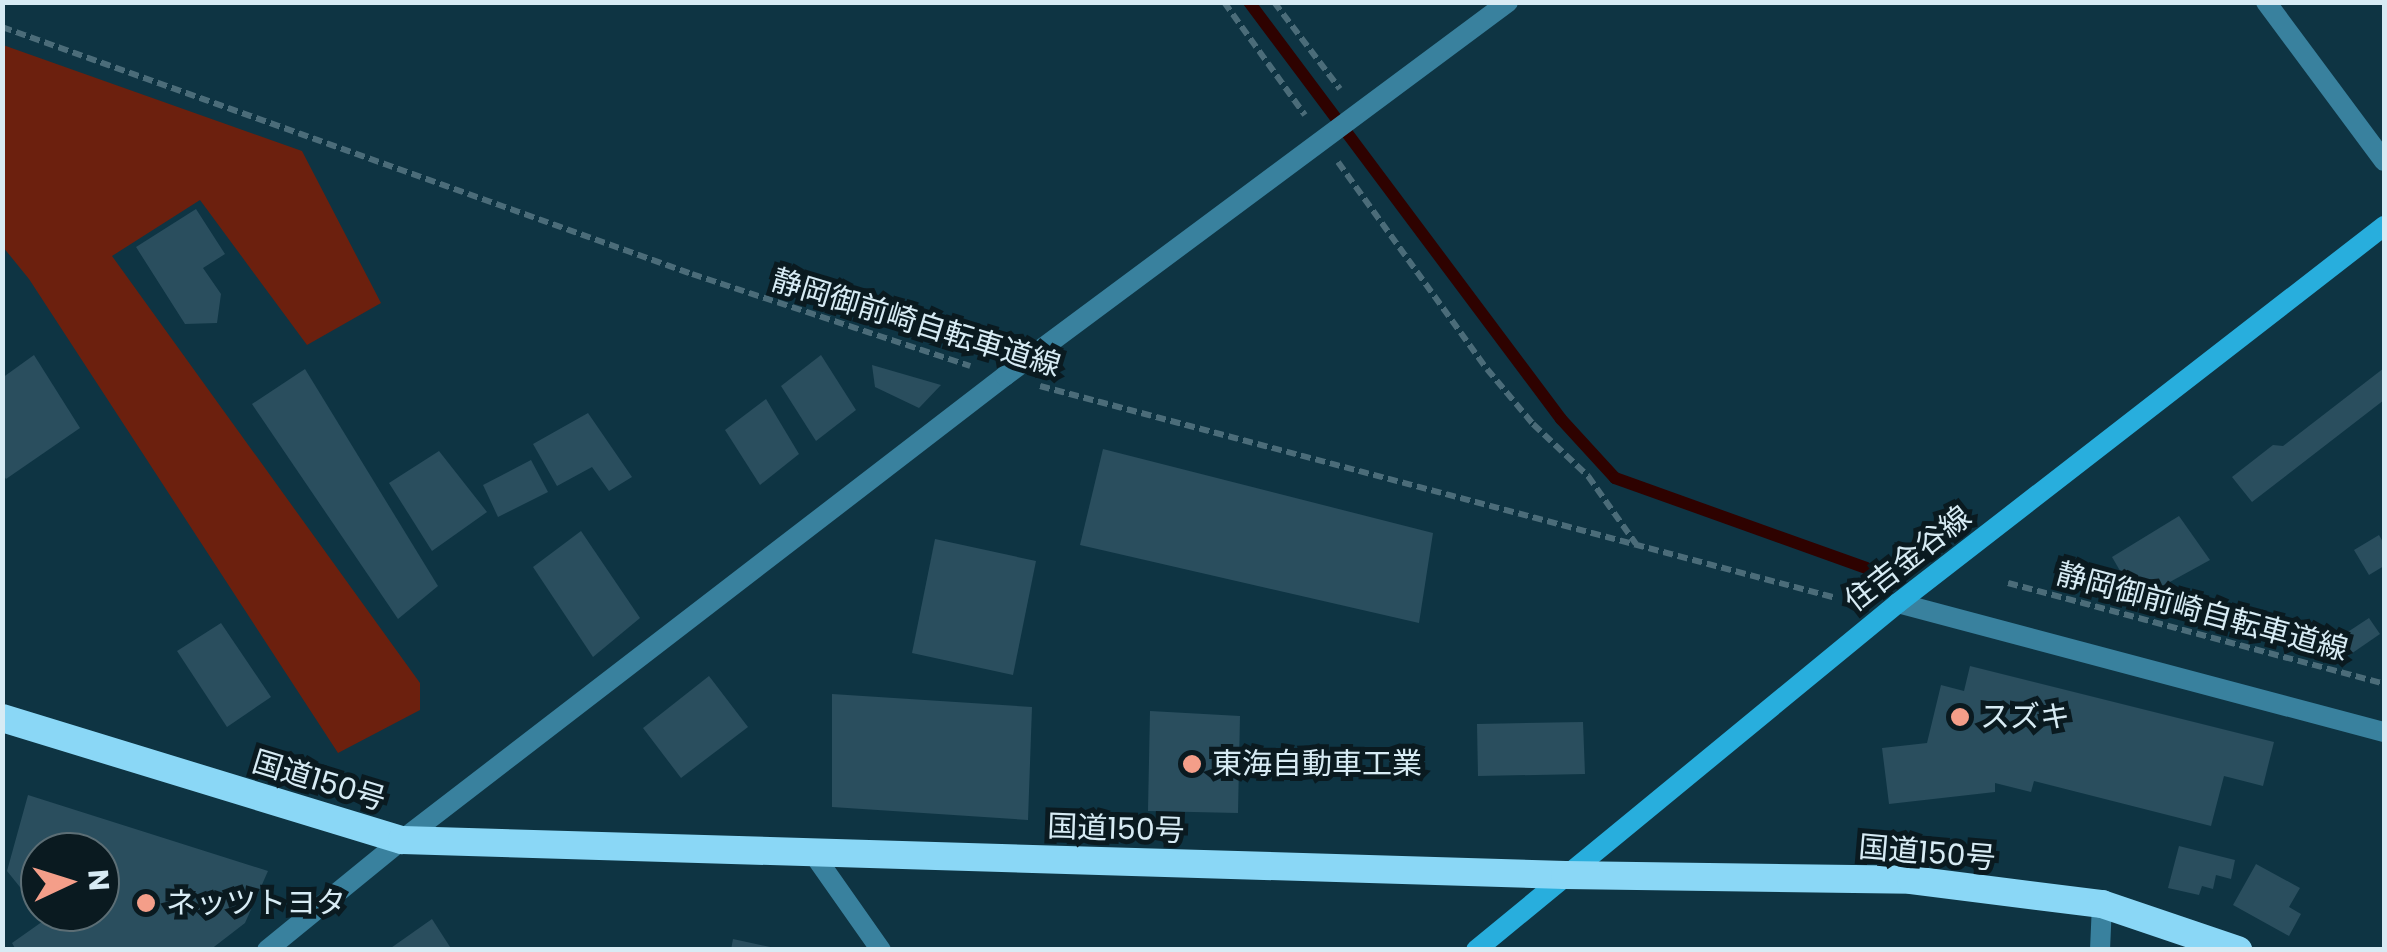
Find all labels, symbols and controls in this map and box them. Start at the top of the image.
street label: 静岡御前崎自転車道線 [767,262,1065,384]
street label: 住吉金谷線 [1838,499,1978,619]
street label: 静岡御前崎自転車道線 [2052,556,2352,668]
place label: スズキ [1980,699,2070,735]
marker: スズキ [1949,706,1971,728]
street label: 国道150号 [248,744,390,818]
place label: 東海自動車工業 [1212,746,1422,782]
marker: 東海自動車工業 [1181,753,1203,775]
street label: 国道150号 [1047,809,1185,849]
street label: 国道150号 [1857,829,1997,877]
north arrow [20,832,120,932]
text: N [78,868,119,892]
place label: ネッツトヨタ [166,885,346,921]
marker: ネッツトヨタ [135,892,157,914]

